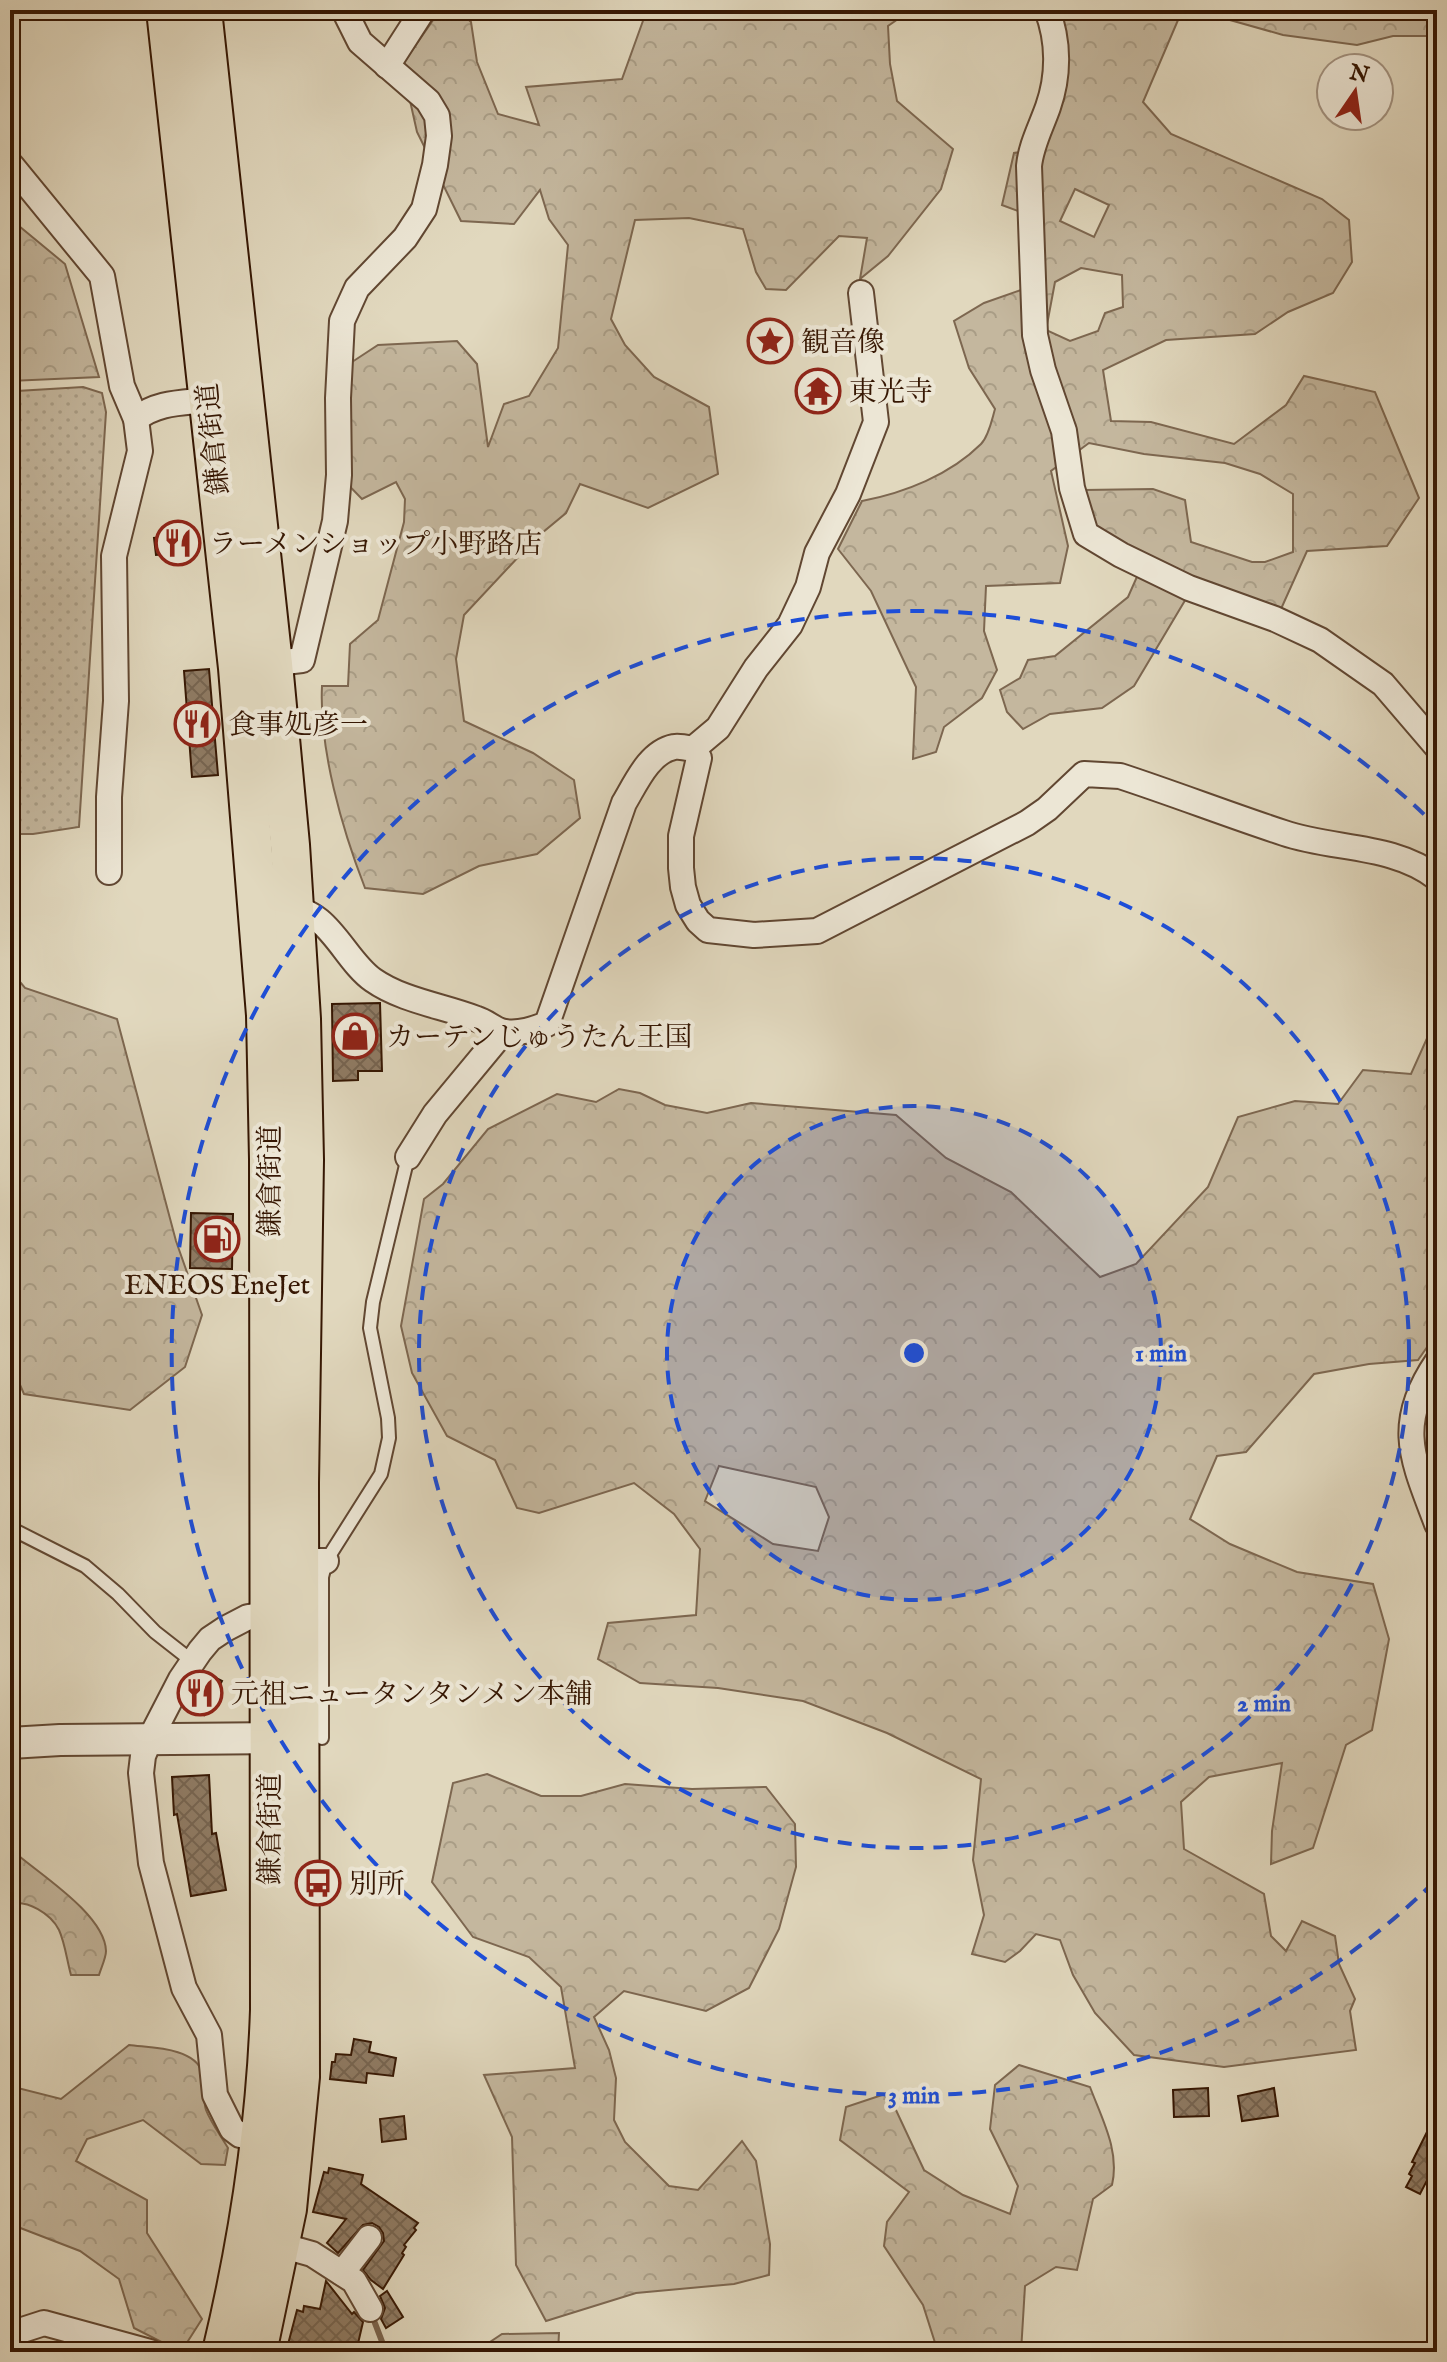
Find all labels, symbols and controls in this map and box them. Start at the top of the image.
north arrow [1315,52,1395,132]
text: N [1346,58,1371,90]
place icon: 観音像 [746,317,794,365]
place label: 観音像 [801,326,885,361]
temple icon: 東光寺 [794,367,842,415]
place label: 東光寺 [849,376,933,411]
street label: 鎌倉街道 [191,381,238,496]
restaurant icon: ラーメンショップ小野路店 [154,519,202,567]
place label: ラーメンショップ小野路店 [209,528,542,563]
restaurant icon: 食事処彦一 [173,700,221,748]
place label: 食事処彦一 [228,709,368,744]
shop icon: カーテンじゅうたん王国 [331,1012,379,1060]
place label: カーテンじゅうたん王国 [386,1021,693,1056]
street label: 鎌倉街道 [254,1125,289,1237]
fuel station icon: ENEOS EneJet [193,1215,241,1263]
place label: ENEOS EneJet [124,1269,310,1304]
centre of rings [900,1339,928,1367]
text: 1 min [1135,1339,1187,1370]
restaurant icon: 元祖ニュータンタンメン本舗 [176,1669,224,1717]
place label: 元祖ニュータンタンメン本舗 [231,1678,593,1713]
text: 2 min [1237,1689,1291,1720]
street label: 鎌倉街道 [254,1773,289,1885]
bus stop icon: 別所 [294,1859,342,1907]
place label: 別所 [349,1868,405,1903]
text: 3 min [888,2081,940,2112]

